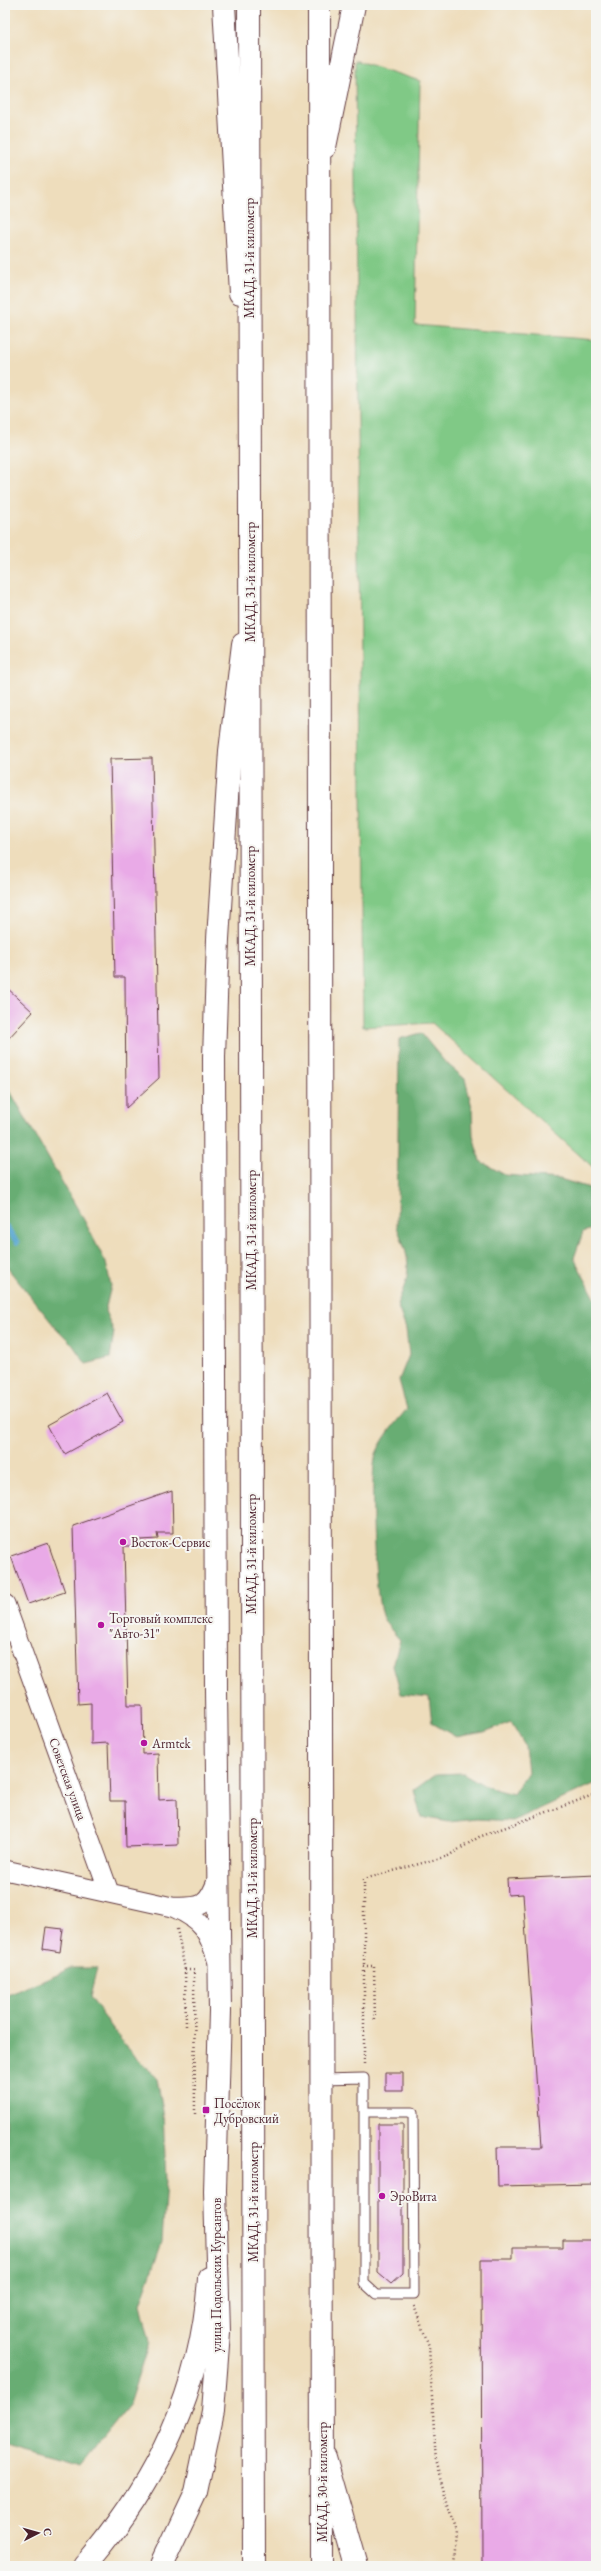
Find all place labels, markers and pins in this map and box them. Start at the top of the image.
place label: Восток-Сервис [131,1534,211,1551]
marker: Восток-Сервис [118,1537,128,1547]
place label: Торговый комплекс "Авто-31" [109,1610,213,1642]
marker: Торговый комплекс "Авто-31" [96,1620,106,1630]
place label: Armtek [151,1735,192,1752]
marker: Armtek [139,1738,149,1748]
place label: Посёлок Дубровский [214,2095,279,2127]
marker: Посёлок Дубровский [201,2105,211,2115]
place label: ЭроВита [390,2188,437,2205]
marker: ЭроВита [377,2191,387,2201]

